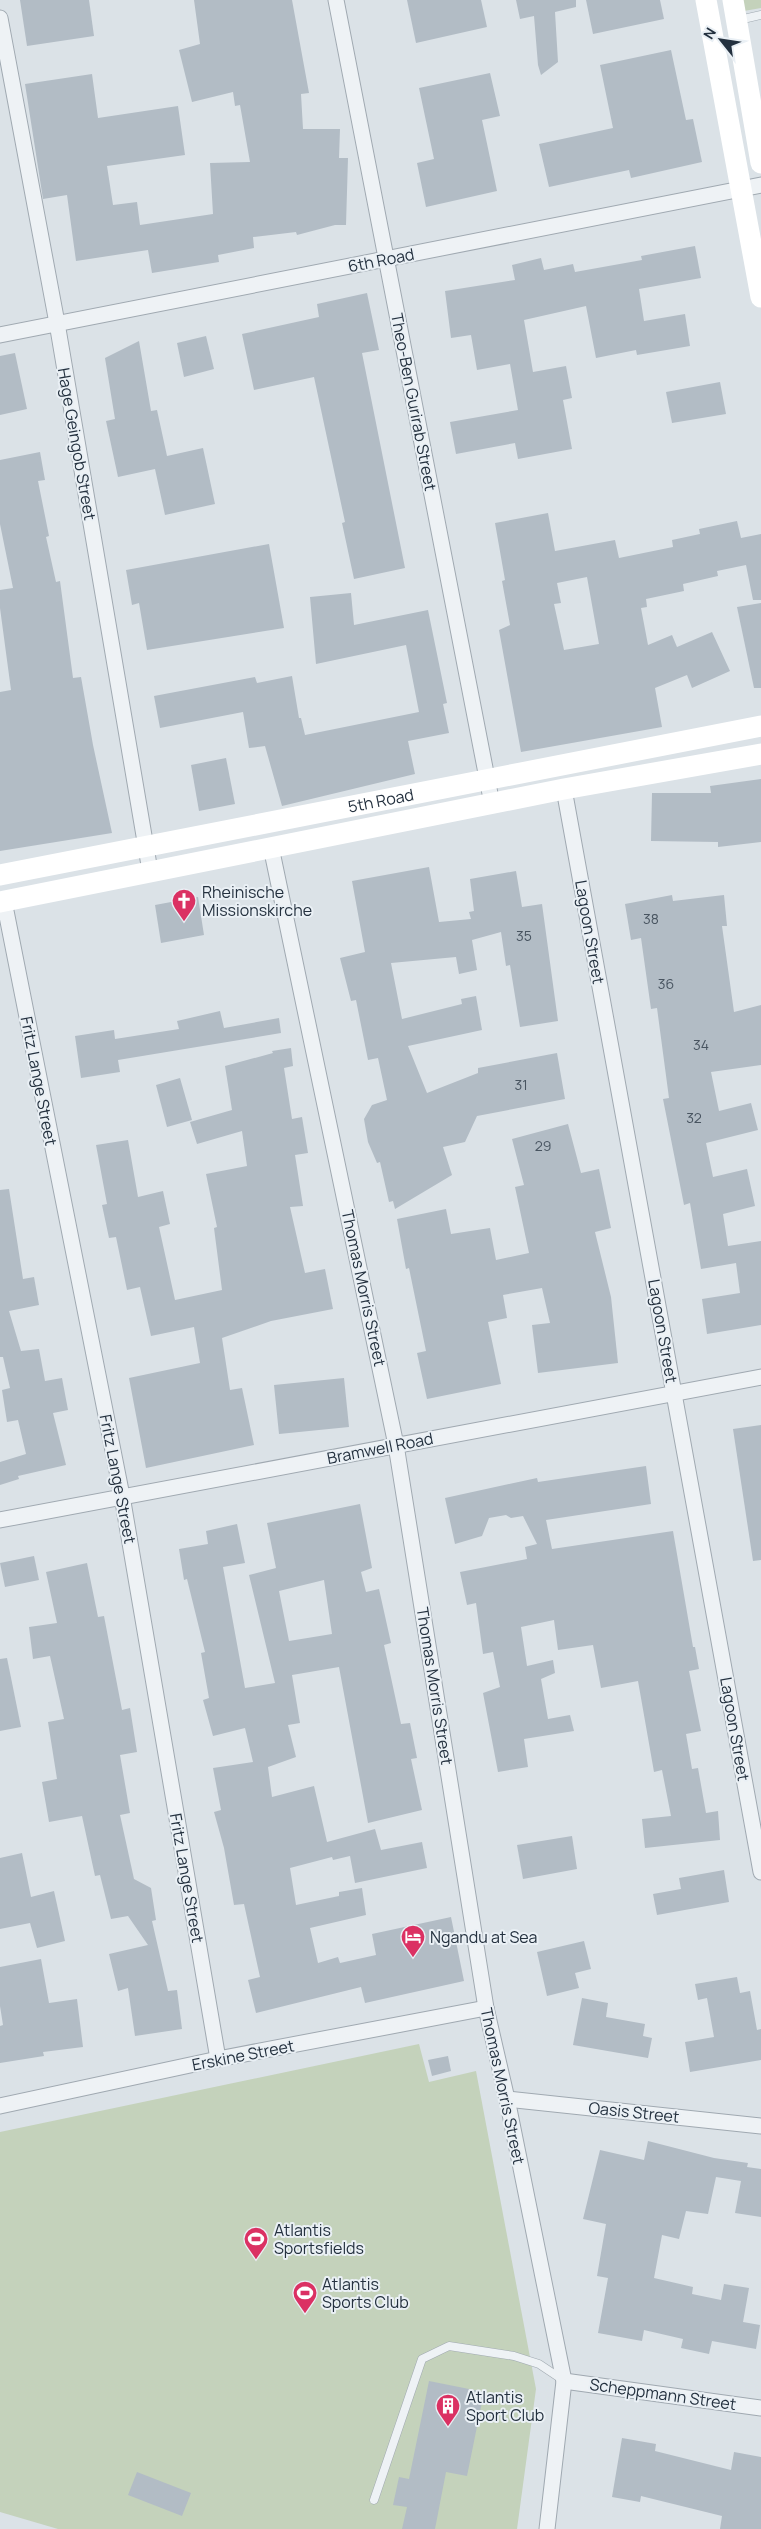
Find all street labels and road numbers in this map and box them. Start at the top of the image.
street label: 6th Road [346,243,416,277]
street label: Theo-Ben Gurirab Street [386,311,442,493]
street label: Hage Geingob Street [53,366,101,522]
street label: 5th Road [346,783,415,818]
street label: Lagoon Street [570,878,610,986]
street label: Fritz Lange Street [16,1014,62,1148]
street label: Thomas Morris Street [337,1208,391,1368]
street label: Lagoon Street [643,1277,683,1385]
street label: Fritz Lange Street [95,1412,141,1546]
street label: Bramwell Road [325,1427,435,1469]
street label: Thomas Morris Street [412,1606,458,1766]
street label: Lagoon Street [715,1675,755,1783]
street label: Fritz Lange Street [165,1811,209,1945]
street label: Thomas Morris Street [476,2006,530,2166]
street label: Erskine Street [190,2034,296,2076]
street label: Oasis Street [587,2096,681,2128]
street label: Scheppmann Street [588,2373,738,2415]

